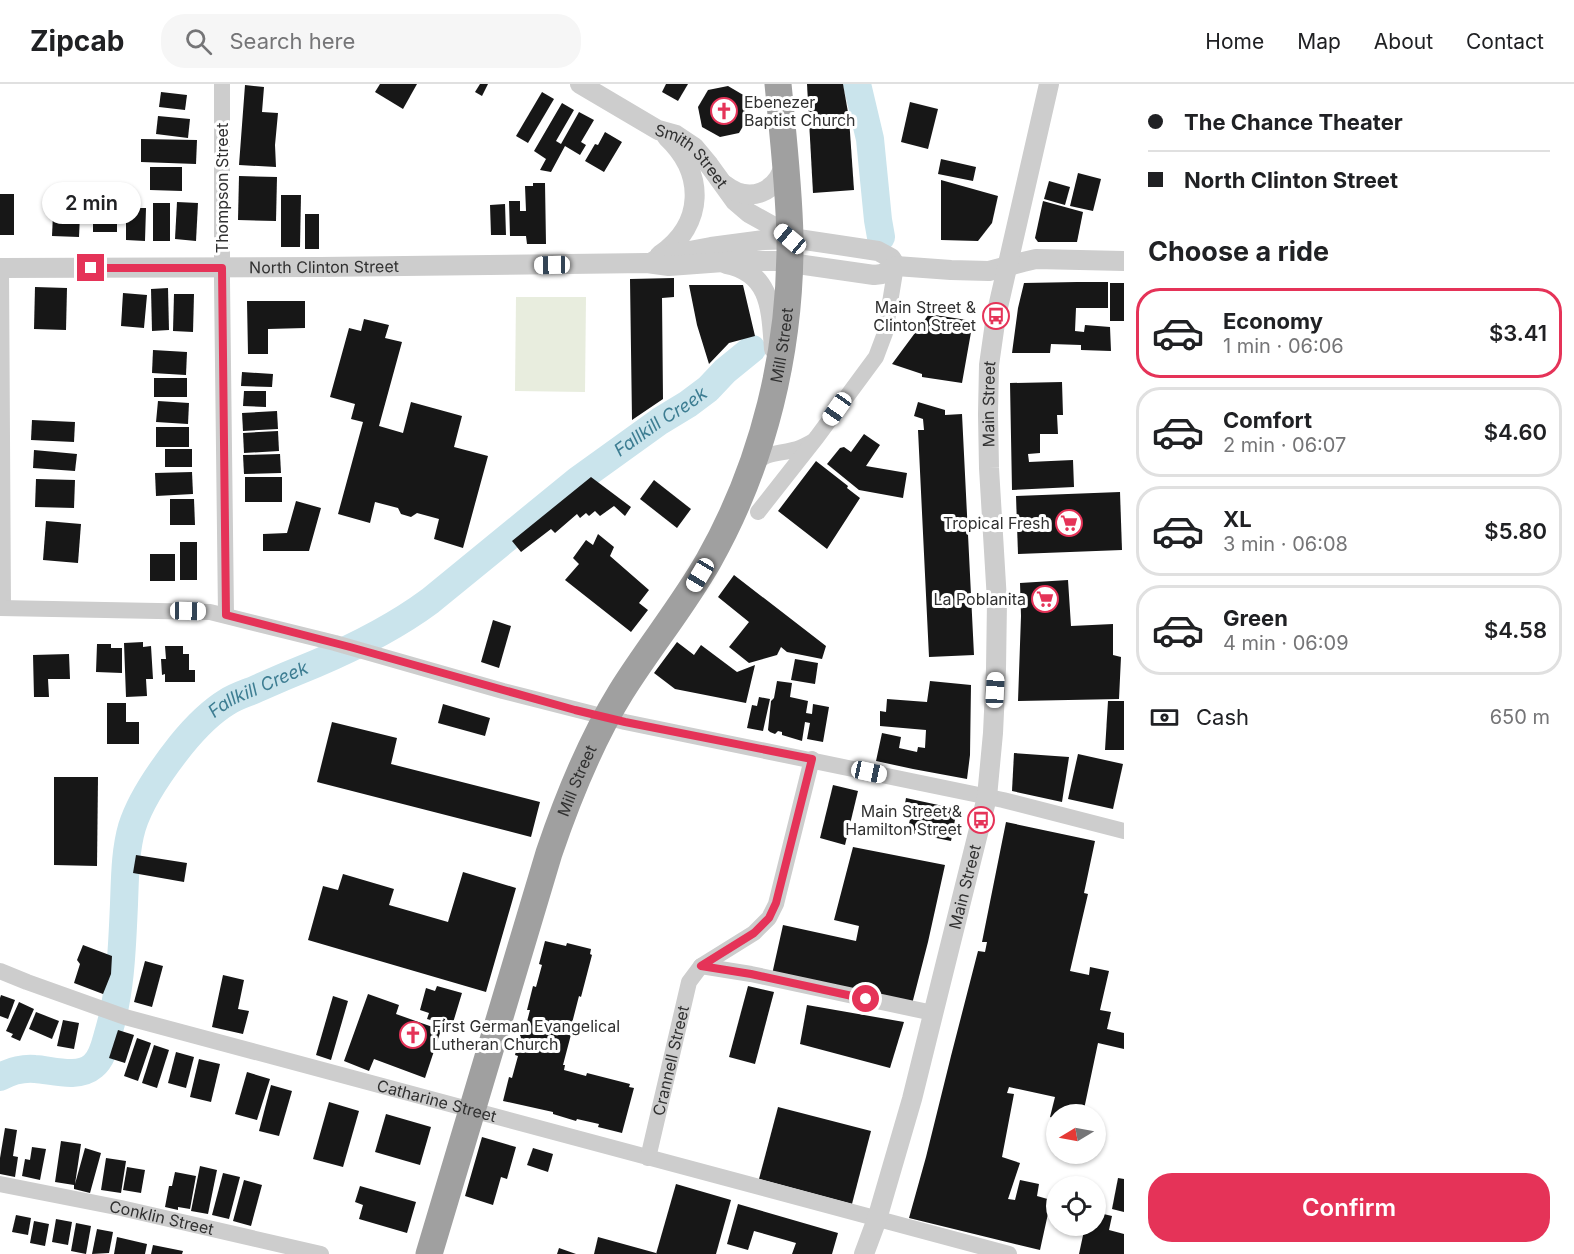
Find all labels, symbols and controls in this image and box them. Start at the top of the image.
search box [161,14,581,68]
text: Zipcab [30,24,125,58]
icon: search [182,25,215,58]
text: Search here [230,28,355,54]
text: Home [1205,29,1264,54]
text: Map [1297,29,1341,54]
text: About [1374,29,1433,54]
text: Contact [1466,29,1544,54]
place label: Ebenezer Baptist Church [744,92,856,130]
church icon: Ebenezer Baptist Church [709,96,739,126]
text: The Chance Theater [1184,109,1403,135]
street label: Smith Street [653,120,732,192]
street label: Thompson Street [212,123,232,253]
text: North Clinton Street [1184,167,1398,193]
callout: 2 min [42,181,140,223]
text: 2 min [65,191,118,215]
car [770,221,810,257]
text: Choose a ride [1148,235,1329,268]
route end [77,254,104,281]
street label: North Clinton Street [249,256,399,277]
car [534,256,570,274]
place label: Main Street & Clinton Street [873,297,977,335]
bus stop icon: Main Street & Clinton Street [981,301,1011,331]
icon: car [1151,306,1205,360]
street label: Mill Street [766,307,797,385]
text: Economy [1223,308,1323,334]
text: $3.41 [1489,320,1547,346]
text: 1 min · 06:06 [1223,334,1344,358]
street label: Main Street [978,360,999,448]
water label: Fallkill Creek [610,382,712,461]
car [819,389,855,429]
icon: car [1151,405,1205,459]
text: Comfort [1223,407,1312,433]
text: $4.60 [1484,419,1547,445]
text: 2 min · 06:07 [1223,433,1346,457]
icon: car [1151,504,1205,558]
text: XL [1223,506,1252,532]
supermarket icon: Tropical Fresh [1054,508,1084,538]
place label: Tropical Fresh [943,513,1050,533]
text: $5.80 [1484,518,1547,544]
text: 3 min · 06:08 [1223,532,1348,556]
car [683,555,717,595]
supermarket icon: La Poblanita [1030,584,1060,614]
place label: La Poblanita [933,589,1026,609]
car [170,602,206,620]
icon: car [1151,603,1205,657]
text: Green [1223,605,1288,631]
text: $4.58 [1484,617,1547,643]
text: 4 min · 06:09 [1223,631,1349,655]
water label: Fallkill Creek [204,656,312,722]
car [985,672,1005,708]
icon: cash [1148,701,1181,734]
text: Cash [1196,704,1249,730]
text: 650 m [1490,705,1550,729]
street label: Mill Street [553,742,601,819]
car [850,759,888,785]
place label: Main Street & Hamilton Street [845,801,963,839]
bus stop icon: Main Street & Hamilton Street [966,805,996,835]
street label: Main Street [945,842,985,931]
route start [852,985,879,1012]
street label: Crannell Street [648,1004,693,1118]
place label: First German Evangelical Lutheran Church [432,1016,620,1054]
church icon: First German Evangelical Lutheran Church [398,1020,428,1050]
street label: Catharine Street [375,1075,499,1126]
north arrow [1046,1104,1106,1164]
map controls [1046,1104,1106,1236]
button: Confirm [1148,1173,1550,1242]
button: locate [1046,1176,1106,1236]
street label: Conklin Street [108,1196,216,1239]

